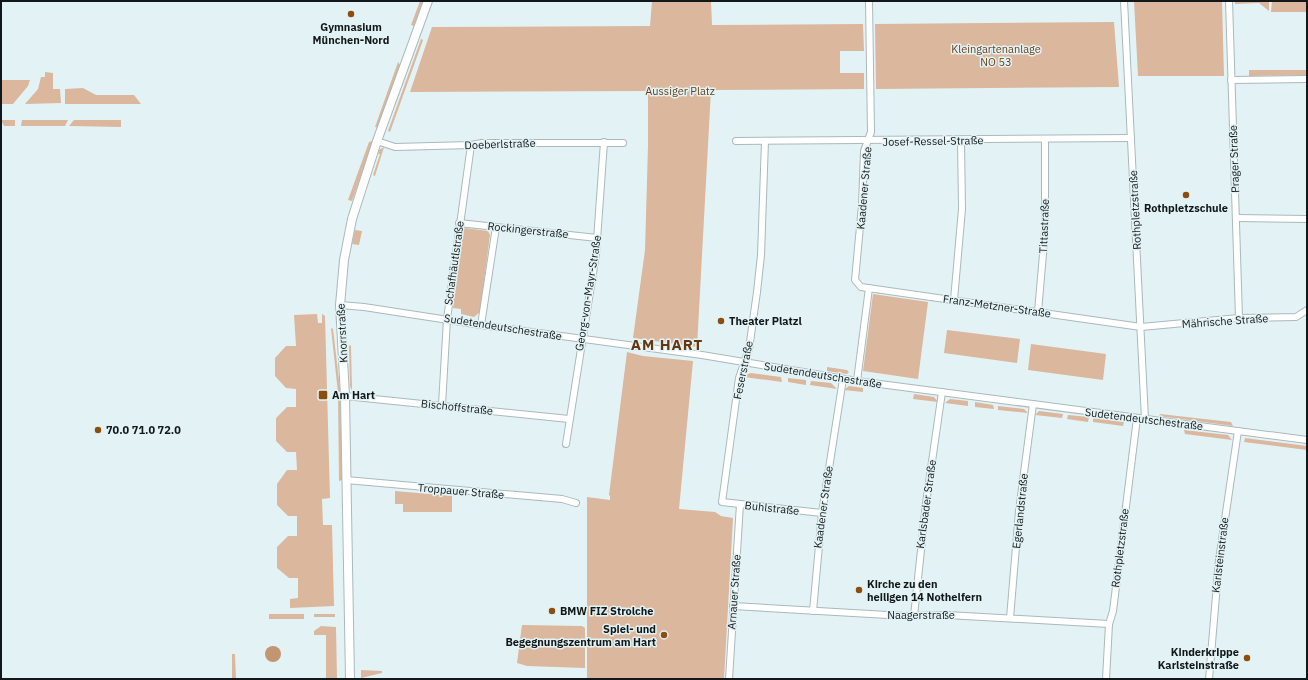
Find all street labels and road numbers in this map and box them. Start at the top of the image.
street label: Prager Straße [1226,125,1242,193]
street label: Josef-Ressel-Straße [882,133,984,149]
street label: Doeberlstraße [464,136,536,152]
street label: Kaadener Straße [853,146,875,230]
street label: Rothpletzstraße [1126,170,1144,250]
street label: Tittastraße [1036,198,1052,254]
street label: Rockingerstraße [487,219,569,241]
street label: Schafhäutlstraße [441,220,467,306]
street label: Georg-von-Mayr-Straße [572,234,604,352]
street label: Franz-Metzner-Straße [942,292,1052,320]
street label: Knorrstraße [333,303,351,363]
street label: Sudetendeutschestraße [443,311,563,343]
street label: Mährische Straße [1181,311,1269,331]
street label: Feserstraße [730,339,756,401]
street label: Sudetendeutschestraße [763,359,883,391]
street label: Bischoffstraße [420,396,494,418]
street label: Sudetendeutschestraße [1084,405,1204,433]
street label: Karlsbader Straße [913,459,939,549]
street label: Kaadener Straße [810,465,836,549]
street label: Egerlandstraße [1009,473,1031,549]
street label: Troppauer Straße [417,480,505,502]
street label: Buhlstraße [744,498,800,518]
street label: Rothpletzstraße [1108,508,1132,588]
street label: Karlsteinstraße [1208,516,1232,594]
street label: Arnauer Straße [724,554,744,630]
street label: Naagerstraße [887,608,955,622]

